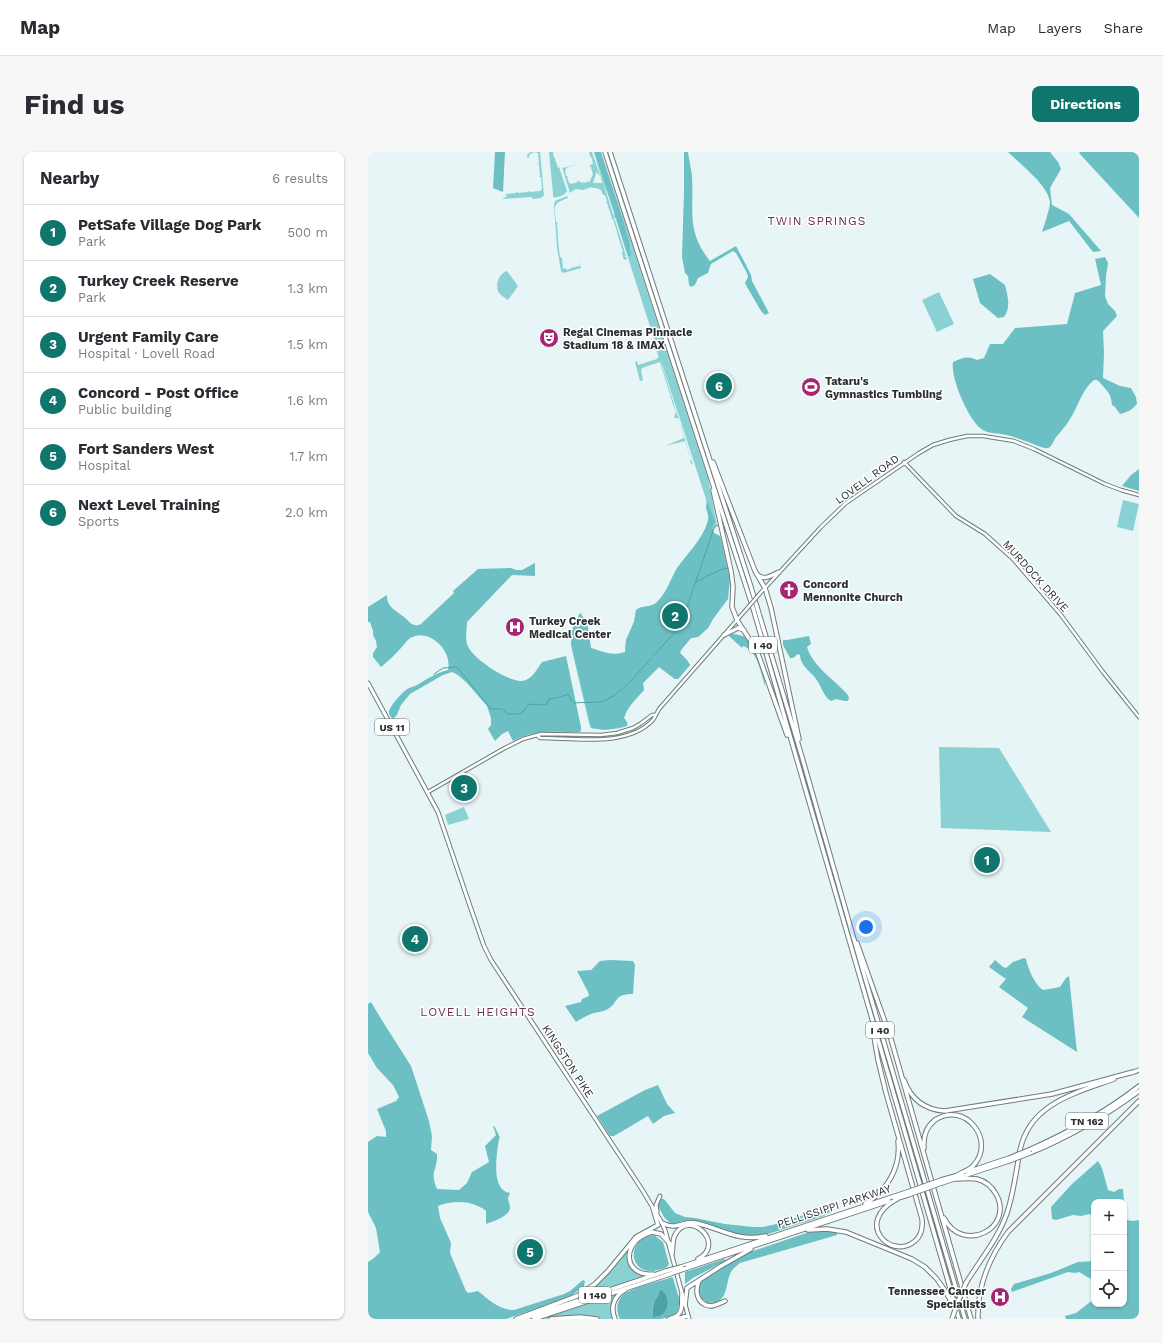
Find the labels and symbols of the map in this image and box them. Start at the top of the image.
district label: TWIN SPRINGS [768,214,866,228]
place label: Regal Cinemas Pinnacle Stadium 18 & IMAX [563,326,692,352]
theatre icon: Regal Cinemas Pinnacle Stadium 18 & IMAX [538,327,560,349]
pin: 6 [706,371,732,401]
place label: Tataru's Gymnastics Tumbling [825,375,943,401]
sports icon: Tataru's Gymnastics Tumbling [800,376,822,398]
street label: LOVELL ROAD [833,452,902,507]
street label: MURDOCK DRIVE [1000,538,1071,615]
place label: Concord Mennonite Church [803,578,903,604]
church icon: Concord Mennonite Church [778,579,800,601]
pin: 2 [662,601,688,631]
place label: Turkey Creek Medical Center [529,615,611,641]
hospital icon: Turkey Creek Medical Center [504,616,526,638]
road number: I 40 [749,637,777,653]
road number: US 11 [375,719,409,735]
pin: 3 [451,773,477,803]
pin: 1 [974,845,1000,875]
your location [856,917,876,937]
pin: 4 [402,924,428,954]
district label: LOVELL HEIGHTS [420,1005,536,1019]
road number: I 40 [866,1022,894,1038]
street label: KINGSTON PIKE [539,1023,596,1100]
road number: TN 162 [1066,1113,1108,1129]
street label: PELLISSIPPI PARKWAY [776,1182,893,1231]
pin: 5 [517,1237,543,1267]
place label: Tennessee Cancer Specialists [888,1285,986,1311]
hospital icon: Tennessee Cancer Specialists [989,1286,1011,1308]
road number: I 140 [579,1287,611,1303]

